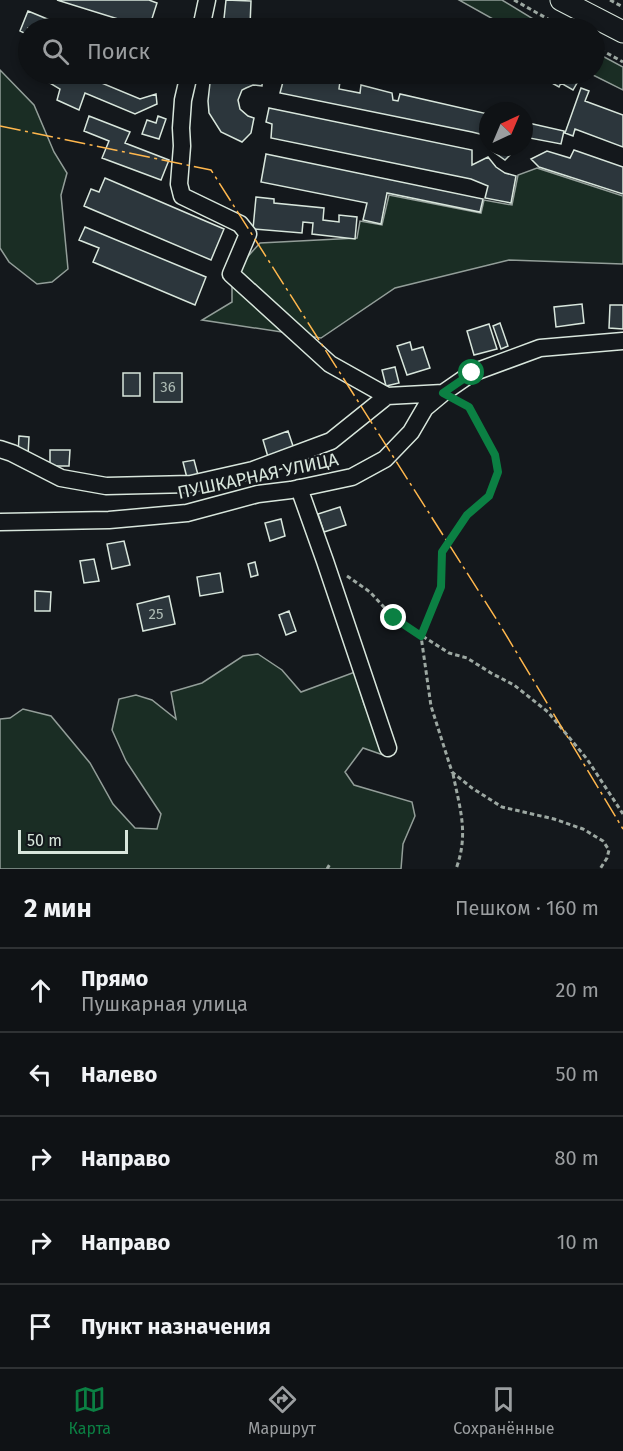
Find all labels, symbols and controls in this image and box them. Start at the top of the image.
search box [18,18,605,84]
icon: search [39,35,72,68]
text: Поиск [87,38,150,65]
north arrow [479,102,533,156]
route start [458,359,484,385]
house number: 36 [160,378,176,396]
street label: ПУШКАРНАЯ УЛИЦА [176,448,341,504]
route end [380,604,406,630]
house number: 25 [149,605,163,623]
scale bar [18,827,128,854]
text: 50 m [27,831,62,850]
text: 2 мин [24,893,92,924]
text: Пешком · 160 m [455,896,599,920]
text: Прямо [81,965,148,992]
icon: ahead [24,974,57,1007]
text: 20 m [556,978,599,1002]
text: Пушкарная улица [81,992,248,1016]
icon: left [24,1058,57,1091]
text: Налево [81,1061,157,1088]
text: 50 m [555,1062,599,1086]
icon: right [24,1142,57,1175]
text: Направо [81,1145,170,1172]
text: 80 m [554,1146,599,1170]
icon: right [24,1226,57,1259]
text: Направо [81,1229,170,1256]
text: 10 m [557,1230,599,1254]
icon: arrive [24,1310,57,1343]
text: Пункт назначения [81,1313,271,1340]
tab: Карта [69,1383,111,1438]
tab: Маршрут [248,1383,316,1438]
tab: Сохранённые [453,1383,554,1438]

